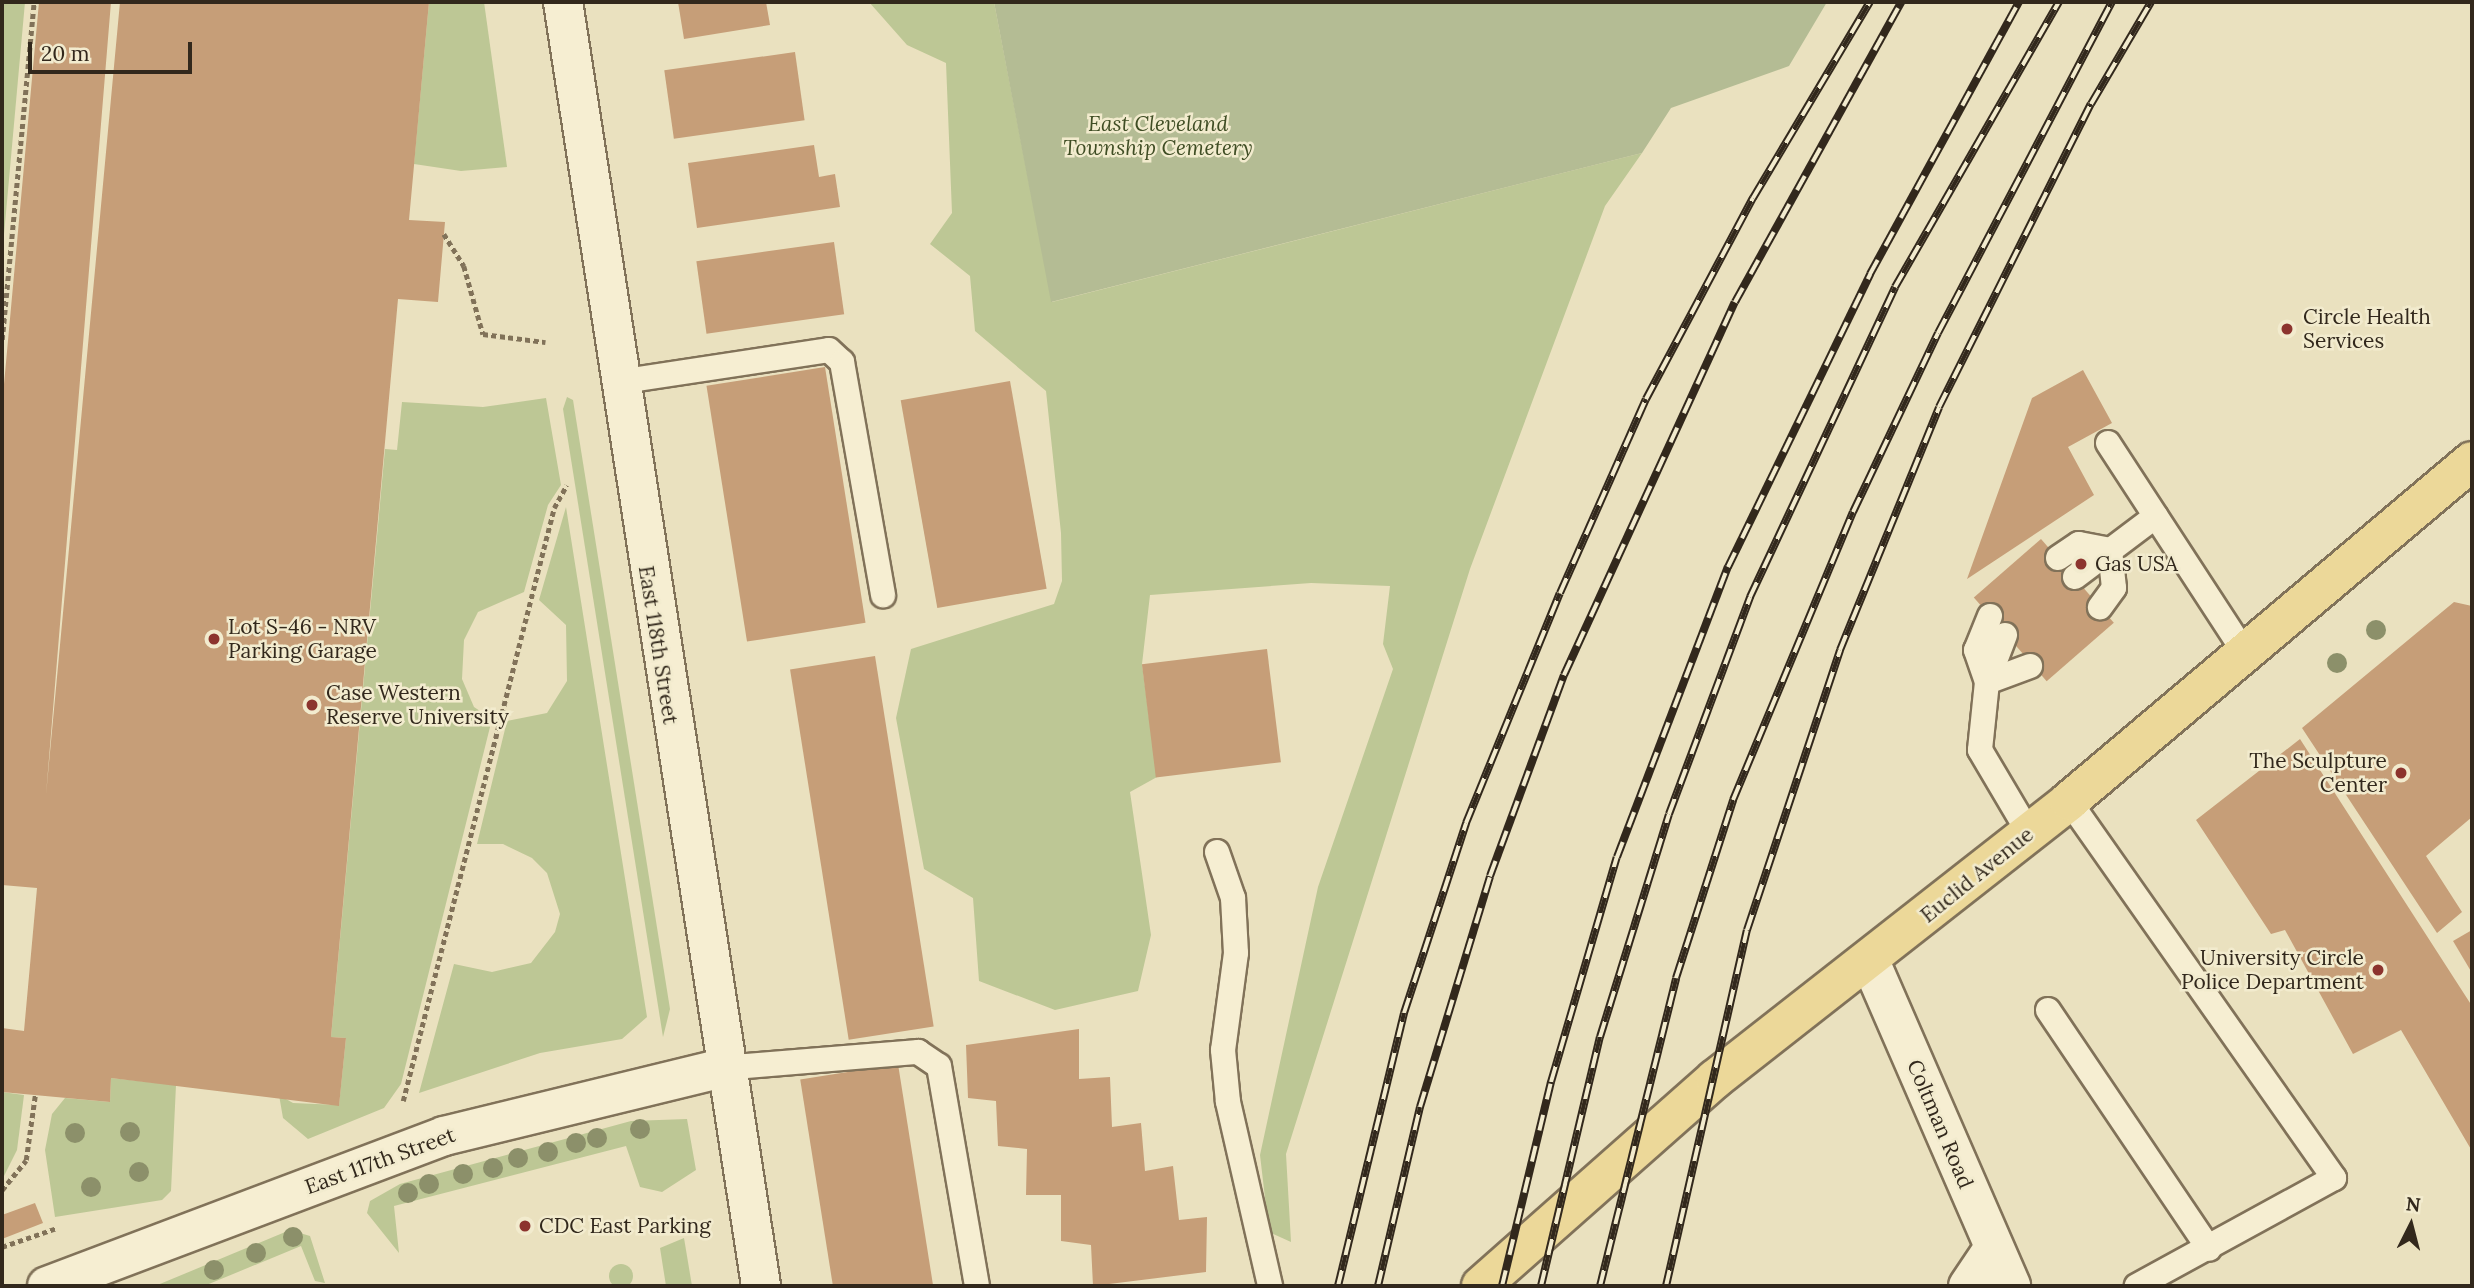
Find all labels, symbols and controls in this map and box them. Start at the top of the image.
scale bar [32,28,196,72]
text: 20 m [41,40,90,67]
park label: East Cleveland Township Cemetery [1063,111,1253,161]
place label: Circle Health Services [2303,304,2431,354]
marker: Circle Health Services [2277,319,2297,339]
place label: Gas USA [2095,551,2178,577]
marker: Gas USA [2073,556,2089,572]
street label: East 118th Street [633,564,683,726]
place label: Lot S-46 - NRV Parking Garage [228,614,377,664]
marker: Lot S-46 - NRV Parking Garage [206,631,222,647]
place label: Case Western Reserve University [326,680,509,730]
marker: Case Western Reserve University [304,697,320,713]
place label: The Sculpture Center [2249,748,2387,798]
marker: The Sculpture Center [2393,765,2409,781]
street label: Euclid Avenue [1916,822,2038,928]
place label: University Circle Police Department [2181,945,2364,995]
marker: University Circle Police Department [2370,962,2386,978]
street label: Coltman Road [1902,1056,1978,1192]
street label: East 117th Street [301,1122,459,1200]
north arrow [2376,1190,2446,1260]
text: N [2405,1191,2422,1217]
place label: CDC East Parking [539,1213,711,1239]
marker: CDC East Parking [517,1218,533,1234]

